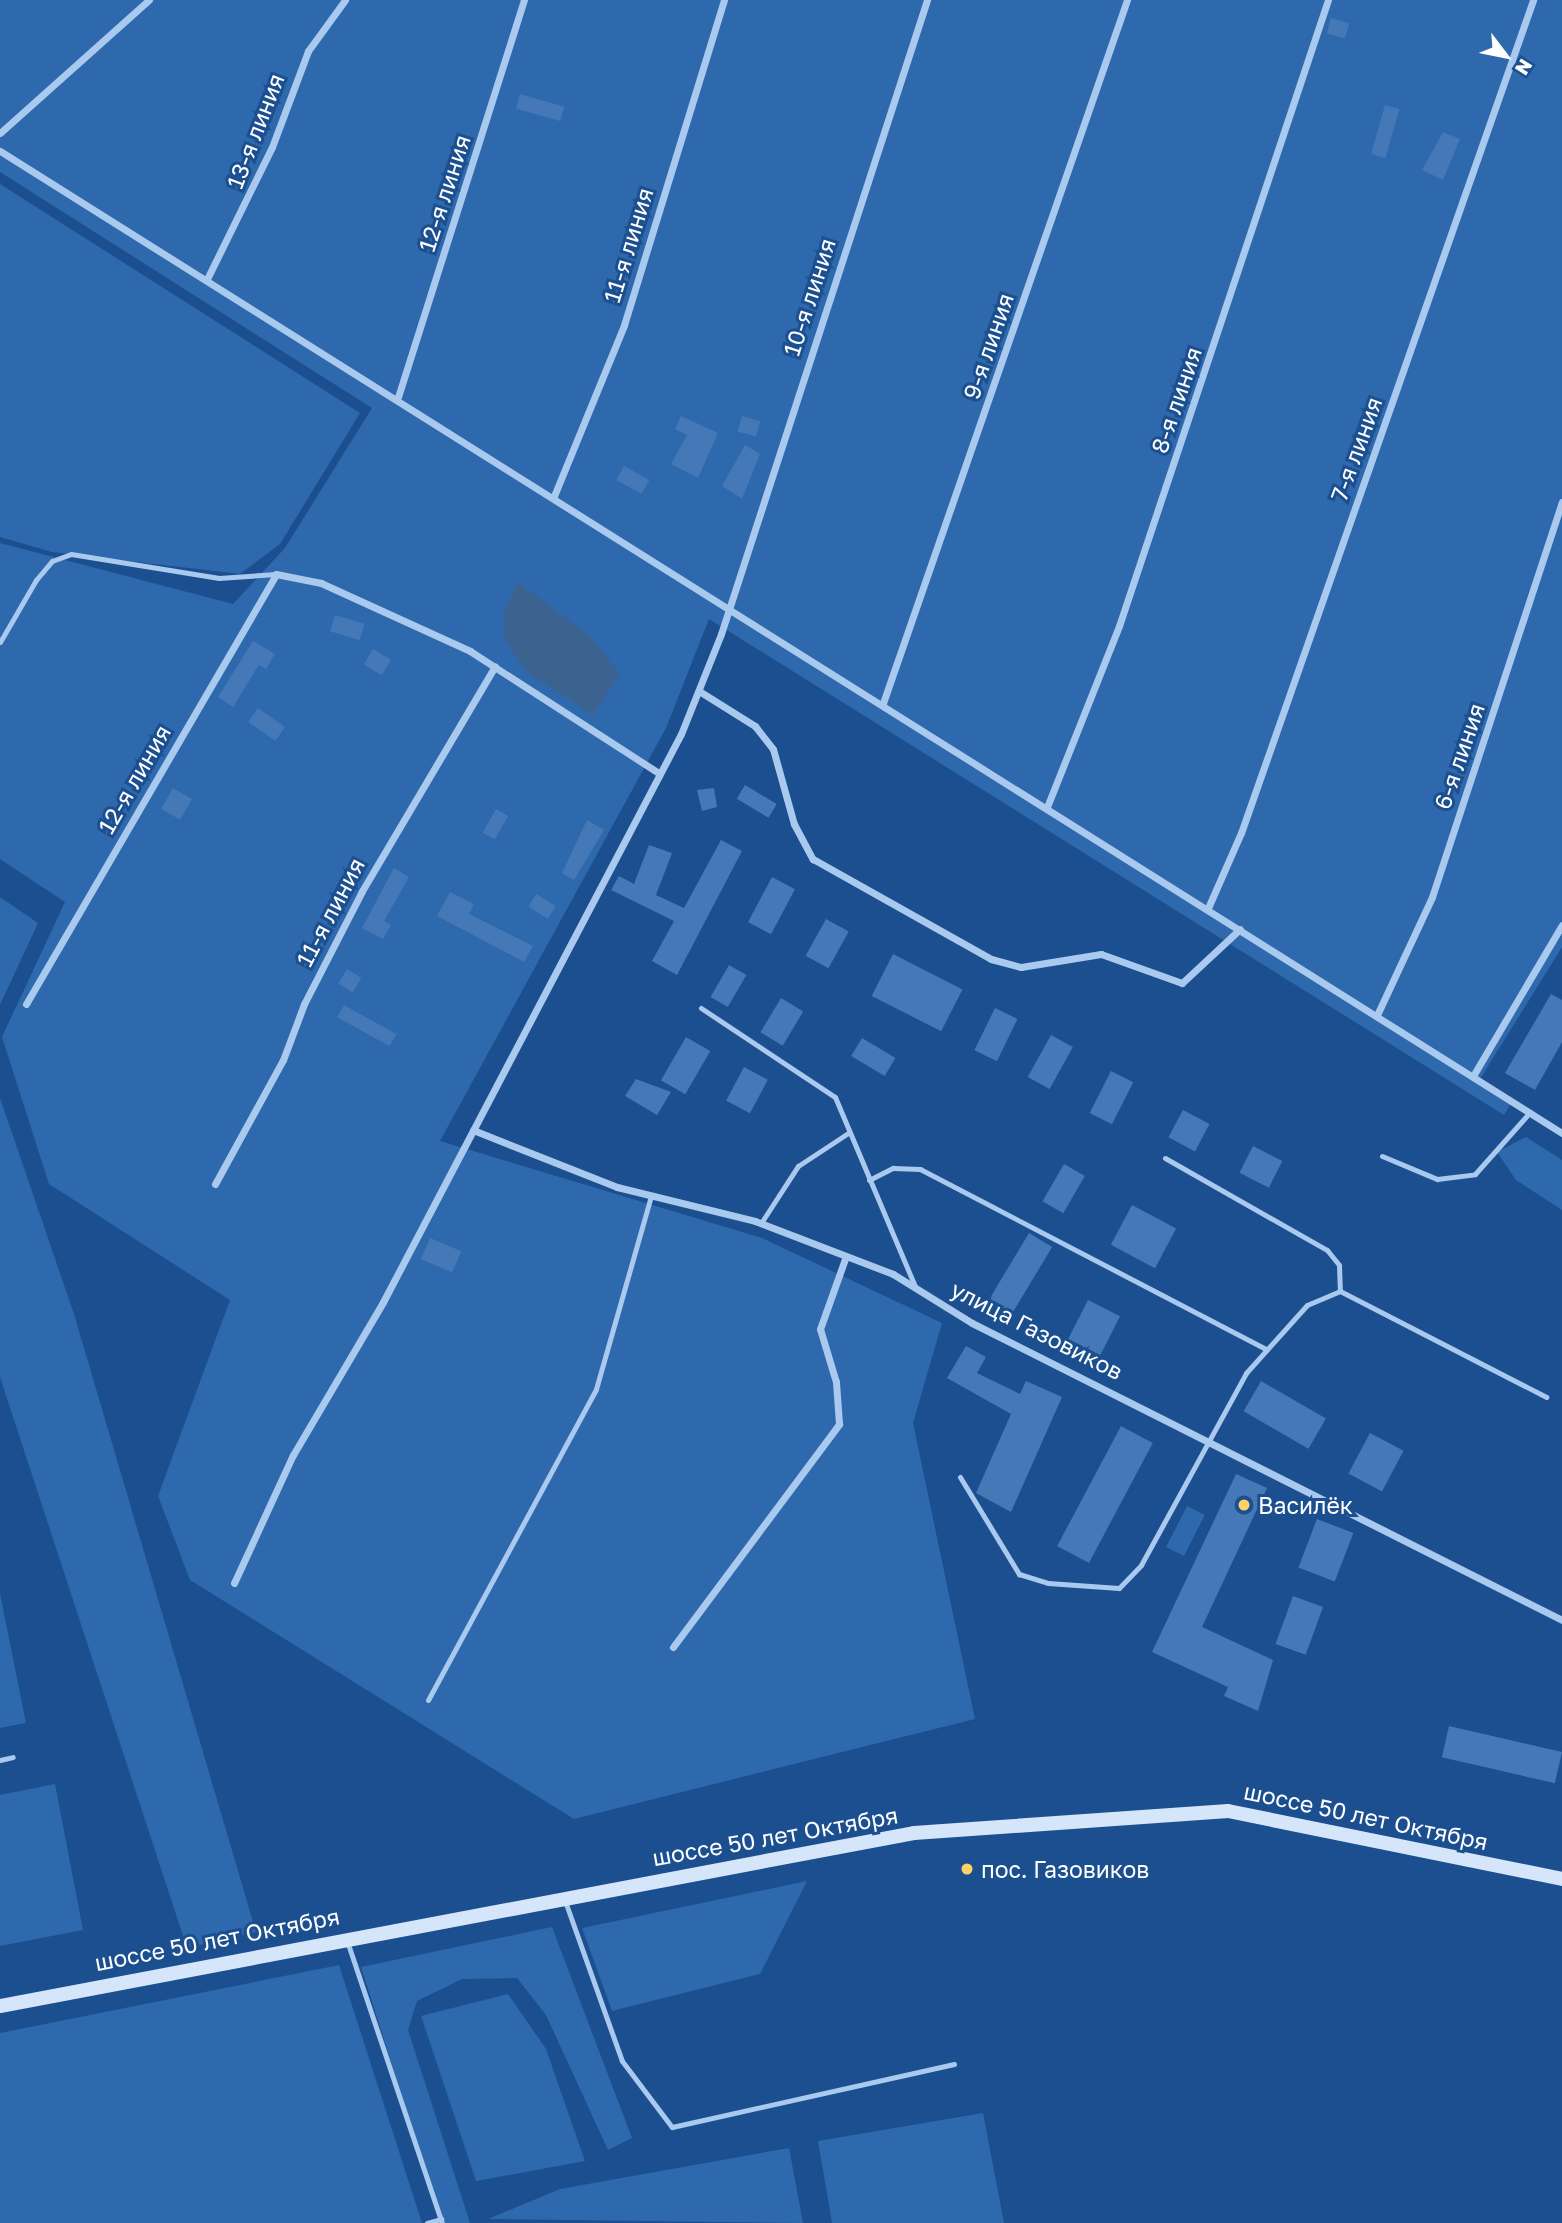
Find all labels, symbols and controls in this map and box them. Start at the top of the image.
north arrow [1471,21,1541,91]
text: N [1511,55,1538,80]
street label: 13-я линия [220,70,290,192]
street label: 12-я линия [412,131,476,255]
street label: 11-я линия [597,184,659,306]
street label: 10-я линия [777,235,841,359]
street label: 9-я линия [957,289,1019,403]
street label: 8-я линия [1145,343,1207,457]
street label: 7-я линия [1324,393,1388,505]
street label: 6-я линия [1428,699,1490,813]
street label: 12-я линия [92,720,176,838]
street label: 11-я линия [290,853,370,971]
street label: улица Газовиков [946,1275,1128,1385]
place label: Василёк [1258,1491,1353,1519]
marker: Василёк [1236,1497,1252,1513]
street label: шоссе 50 лет Октября [1241,1777,1491,1855]
street label: шоссе 50 лет Октября [650,1801,900,1871]
place label: пос. Газовиков [981,1855,1149,1883]
marker: пос. Газовиков [959,1861,975,1877]
street label: шоссе 50 лет Октября [92,1902,342,1976]

